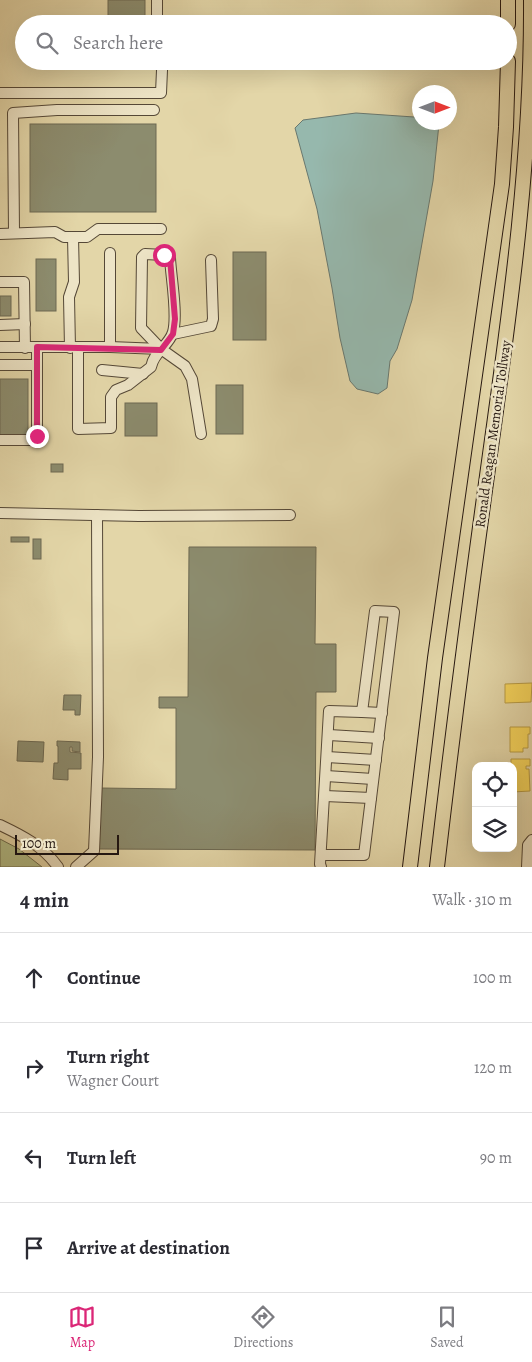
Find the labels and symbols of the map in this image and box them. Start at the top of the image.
north arrow [412,85,457,130]
route start [153,244,176,267]
street label: Ronald Reagan Memorial Tollway [470,338,516,529]
route end [26,425,49,448]
scale bar [15,832,119,855]

